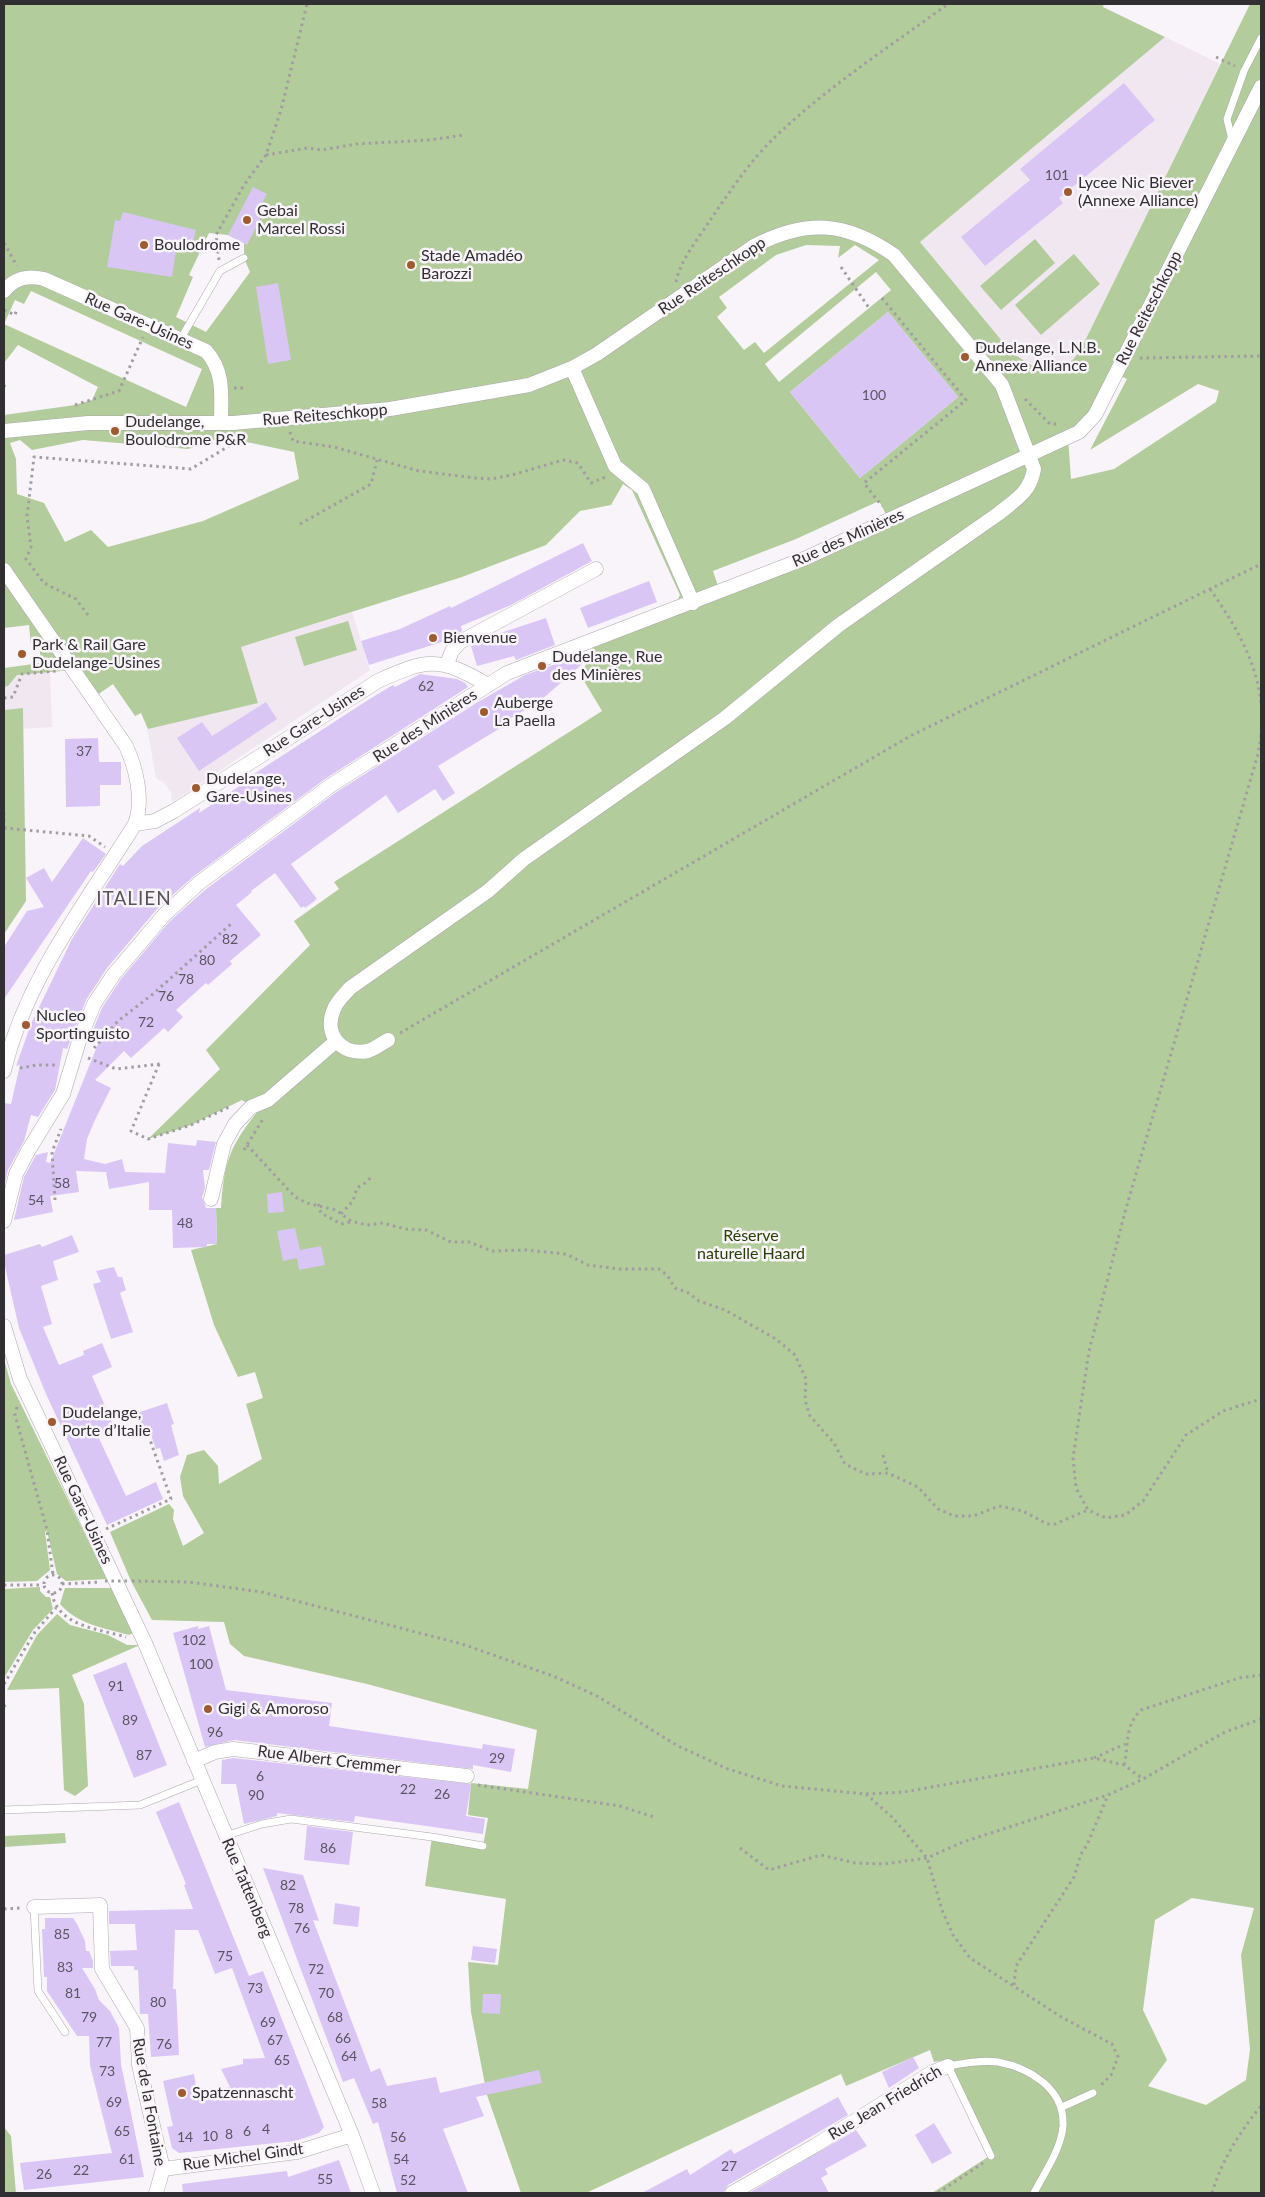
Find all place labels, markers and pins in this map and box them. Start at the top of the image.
place label: Lycee Nic Biever (Annexe Alliance) [1078,173,1198,211]
marker: Lycee Nic Biever (Annexe Alliance) [1062,186,1074,198]
place label: Gebai Marcel Rossi [257,201,345,239]
marker: Gebai Marcel Rossi [241,214,253,226]
place label: Boulodrome [154,235,240,255]
marker: Boulodrome [138,239,150,251]
place label: Stade Amadéo Barozzi [421,246,523,284]
marker: Stade Amadéo Barozzi [405,259,417,271]
place label: Dudelange, L.N.B. Annexe Alliance [975,338,1100,376]
marker: Dudelange, L.N.B. Annexe Alliance [959,351,971,363]
place label: Dudelange, Boulodrome P&R [125,412,246,450]
marker: Dudelange, Boulodrome P&R [109,425,121,437]
place label: Bienvenue [443,628,517,648]
marker: Bienvenue [427,632,439,644]
place label: Park & Rail Gare Dudelange-Usines [32,635,160,673]
place label: Dudelange, Rue des Minières [552,647,662,685]
marker: Park & Rail Gare Dudelange-Usines [16,648,28,660]
marker: Dudelange, Rue des Minières [536,660,548,672]
place label: Auberge La Paella [494,693,556,731]
marker: Auberge La Paella [478,706,490,718]
place label: Dudelange, Gare-Usines [206,769,292,807]
marker: Dudelange, Gare-Usines [190,782,202,794]
place label: Nucleo Sportinguisto [36,1006,130,1044]
marker: Nucleo Sportinguisto [20,1019,32,1031]
place label: Dudelange, Porte d’Italie [62,1403,151,1441]
marker: Dudelange, Porte d’Italie [46,1416,58,1428]
place label: Gigi & Amoroso [218,1699,329,1719]
marker: Gigi & Amoroso [202,1703,214,1715]
place label: Spatzennascht [192,2083,294,2103]
marker: Spatzennascht [176,2087,188,2099]

